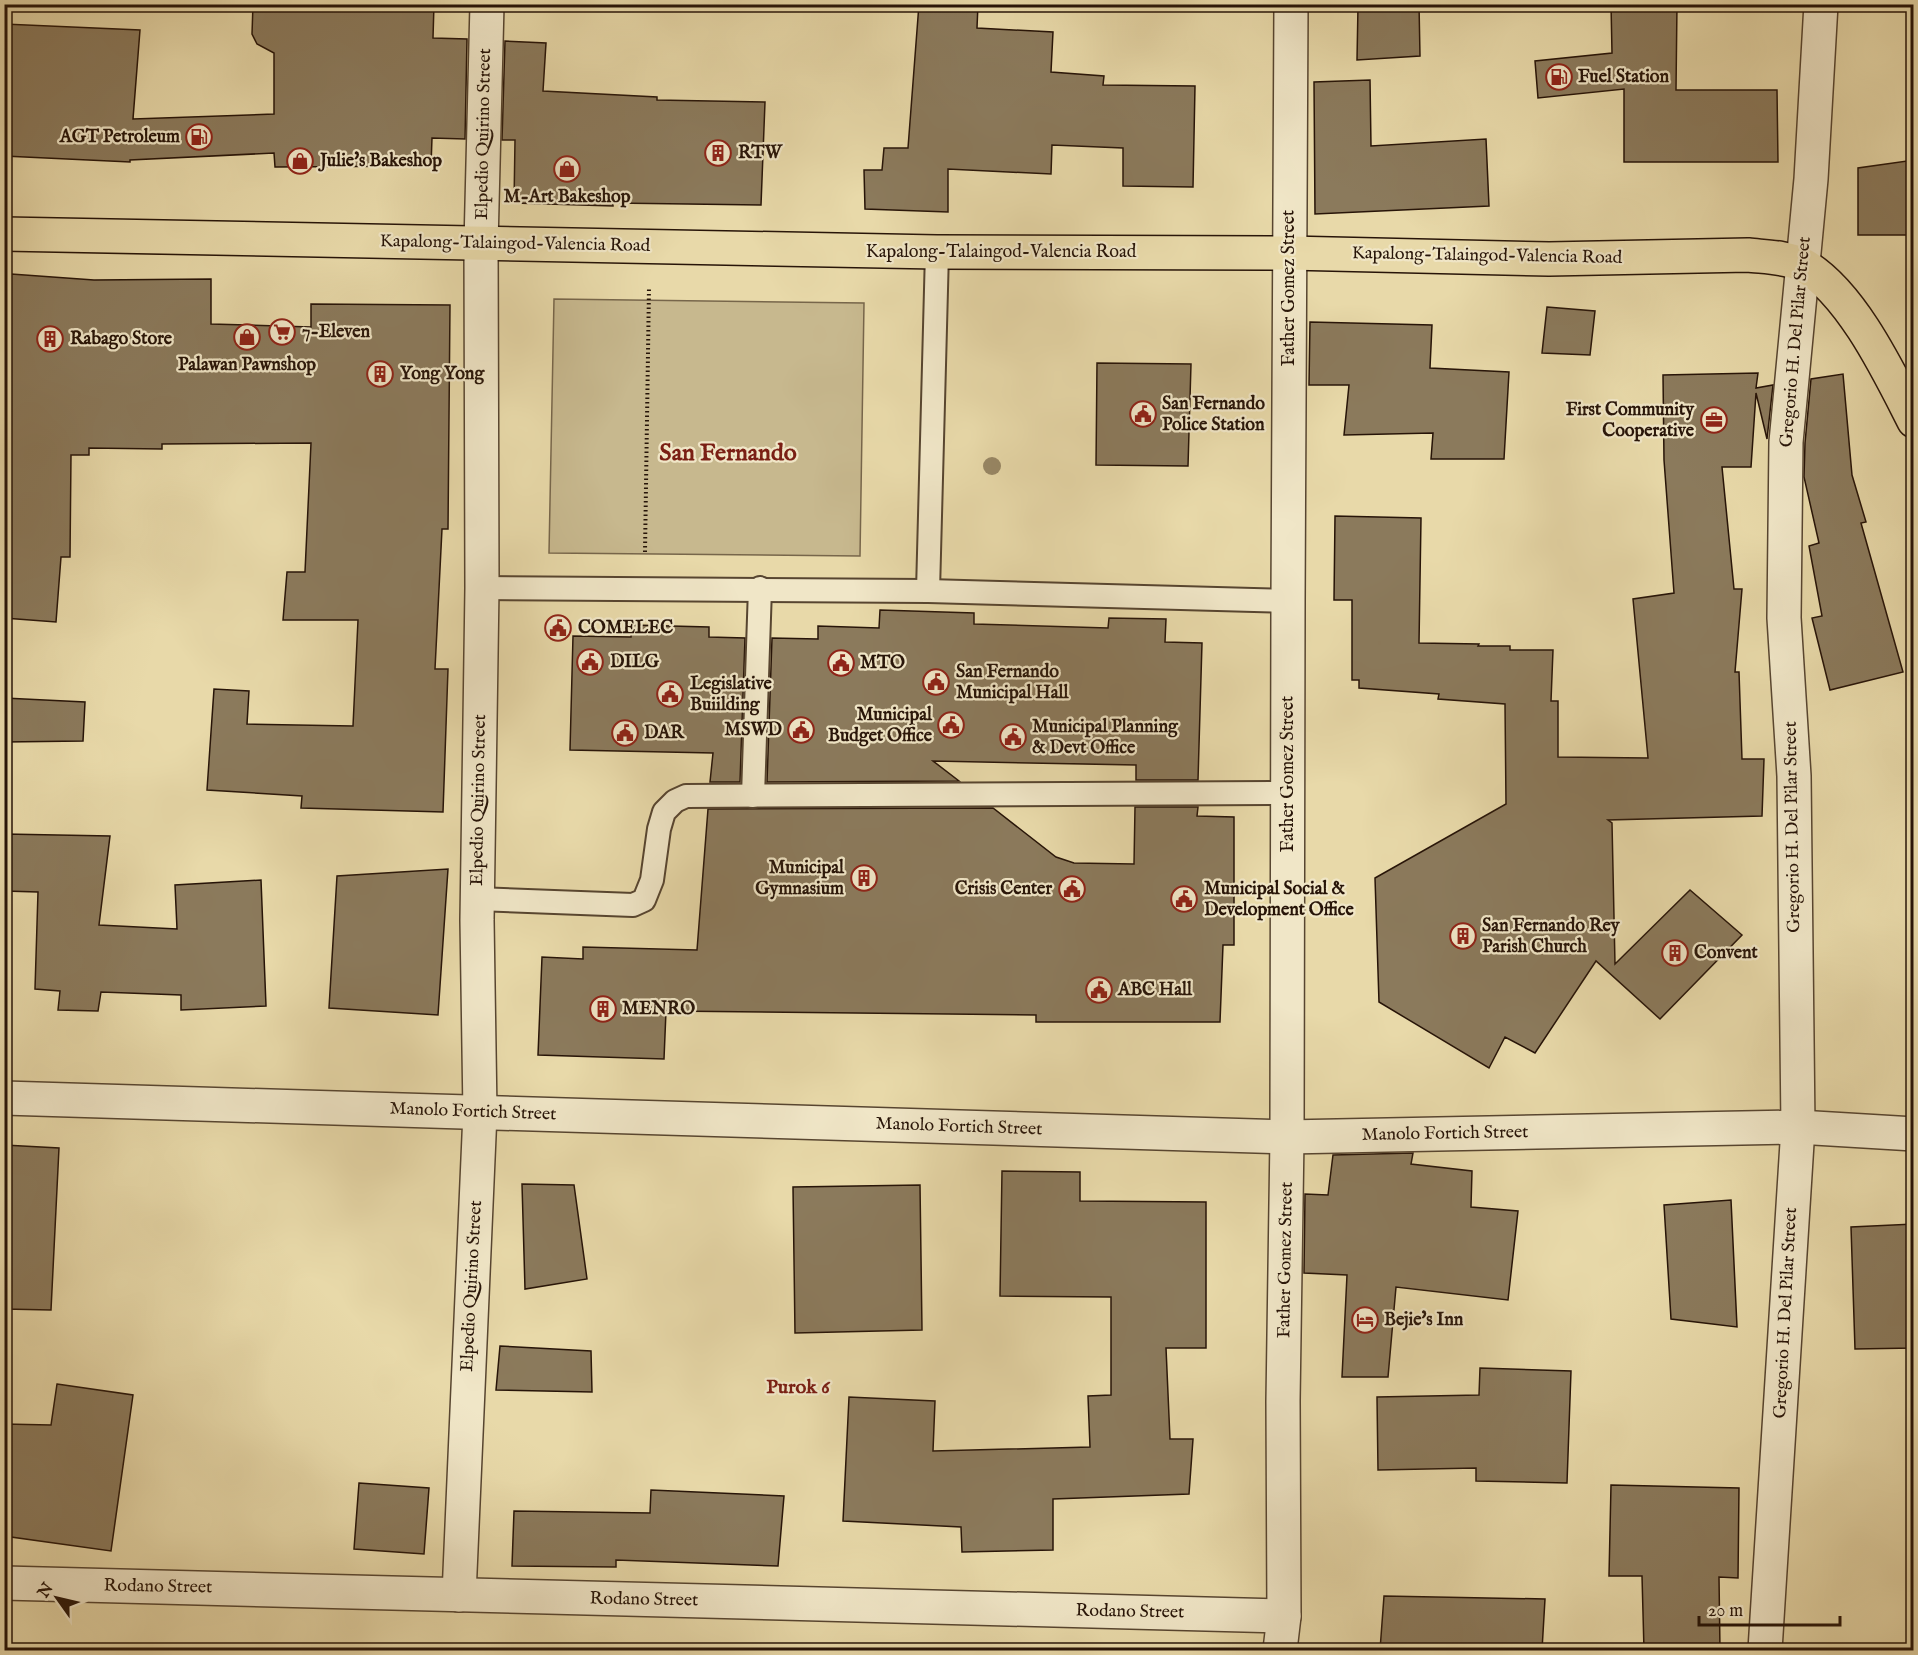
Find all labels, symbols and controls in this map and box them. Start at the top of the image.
street label: Elpedio Quirino Street [471,48,497,220]
fuel station icon: Fuel Station [1544,62,1574,92]
place label: Fuel Station [1578,66,1670,89]
fuel station icon: AGT Petroleum [184,122,214,152]
place label: AGT Petroleum [59,126,180,149]
building icon: RTW [703,138,733,168]
place label: RTW [738,142,784,165]
shop icon: Julie's Bakeshop [285,146,315,176]
place label: Julie's Bakeshop [318,150,442,173]
shop icon: M-Art Bakeshop [552,154,582,184]
place label: M-Art Bakeshop [504,186,631,209]
street label: Father Gomez Street [1278,210,1301,366]
street label: Kapalong-Talaingod-Valencia Road [380,230,651,258]
street label: Gregorio H. Del Pilar Street [1775,236,1817,448]
street label: Kapalong-Talaingod-Valencia Road [866,241,1137,264]
street label: Kapalong-Talaingod-Valencia Road [1352,242,1623,270]
supermarket icon: 7-Eleven [267,317,297,347]
place label: 7-Eleven [302,321,371,344]
shop icon: Palawan Pawnshop [232,322,262,352]
building icon: Rabago Store [35,324,65,354]
place label: Rabago Store [70,328,173,351]
place label: Palawan Pawnshop [178,354,316,377]
building icon: Yong Yong [365,359,395,389]
place label: Yong Yong [400,363,485,386]
place label: San Fernando Police Station [1162,393,1265,437]
public building icon: San Fernando Police Station [1128,399,1158,429]
place label: First Community Cooperative [1566,399,1695,443]
office icon: First Community Cooperative [1699,405,1729,435]
district label: San Fernando [659,438,797,469]
public building icon: COMELEC [543,613,573,643]
place label: COMELEC [578,617,673,640]
public building icon: DILG [575,647,605,677]
public building icon: MTO [826,648,856,678]
place label: DILG [610,651,660,674]
place label: MTO [860,652,905,675]
place label: San Fernando Municipal Hall [956,661,1069,705]
public building icon: San Fernando Municipal Hall [921,667,951,697]
place label: Legislative Buiilding [690,673,773,717]
public building icon: Legislative Buiilding [655,679,685,709]
street label: Father Gomez Street [1277,696,1300,852]
place label: Municipal Budget Office [828,704,933,748]
public building icon: Municipal Budget Office [936,710,966,740]
street label: Elpedio Quirino Street [466,714,492,886]
public building icon: MSWD [786,715,816,745]
place label: Municipal Planning & Devt Office [1032,716,1179,760]
public building icon: DAR [610,718,640,748]
place label: MSWD [724,719,783,742]
street label: Gregorio H. Del Pilar Street [1780,721,1806,933]
place label: DAR [644,722,685,745]
public building icon: Municipal Planning & Devt Office [998,722,1028,752]
place label: Municipal Gymnasium [755,857,845,901]
building icon: Municipal Gymnasium [849,863,879,893]
public building icon: Crisis Center [1057,874,1087,904]
place label: Crisis Center [955,878,1052,901]
place label: Municipal Social & Development Office [1204,878,1355,922]
public building icon: Municipal Social & Development Office [1169,884,1199,914]
place label: San Fernando Rey Parish Church [1482,915,1621,959]
building icon: San Fernando Rey Parish Church [1448,921,1478,951]
building icon: Convent [1660,938,1690,968]
place label: Convent [1694,942,1759,965]
public building icon: ABC Hall [1084,975,1114,1005]
place label: ABC Hall [1117,979,1193,1002]
building icon: MENRO [588,994,618,1024]
place label: MENRO [622,998,695,1021]
street label: Manolo Fortich Street [389,1098,557,1126]
street label: Manolo Fortich Street [875,1113,1043,1141]
street label: Manolo Fortich Street [1361,1121,1529,1147]
street label: Father Gomez Street [1273,1182,1299,1338]
street label: Elpedio Quirino Street [456,1200,488,1372]
street label: Gregorio H. Del Pilar Street [1769,1207,1803,1419]
hotel icon: Bejie's Inn [1350,1305,1380,1335]
place label: Bejie's Inn [1384,1309,1464,1332]
district label: Purok 6 [766,1375,831,1400]
north arrow [27,1568,87,1628]
street label: Rodano Street [103,1575,213,1599]
text: N [34,1579,58,1603]
street label: Rodano Street [589,1588,699,1612]
scale bar [1699,1589,1840,1627]
street label: Rodano Street [1075,1600,1185,1624]
text: 20 m [1708,1600,1743,1623]

